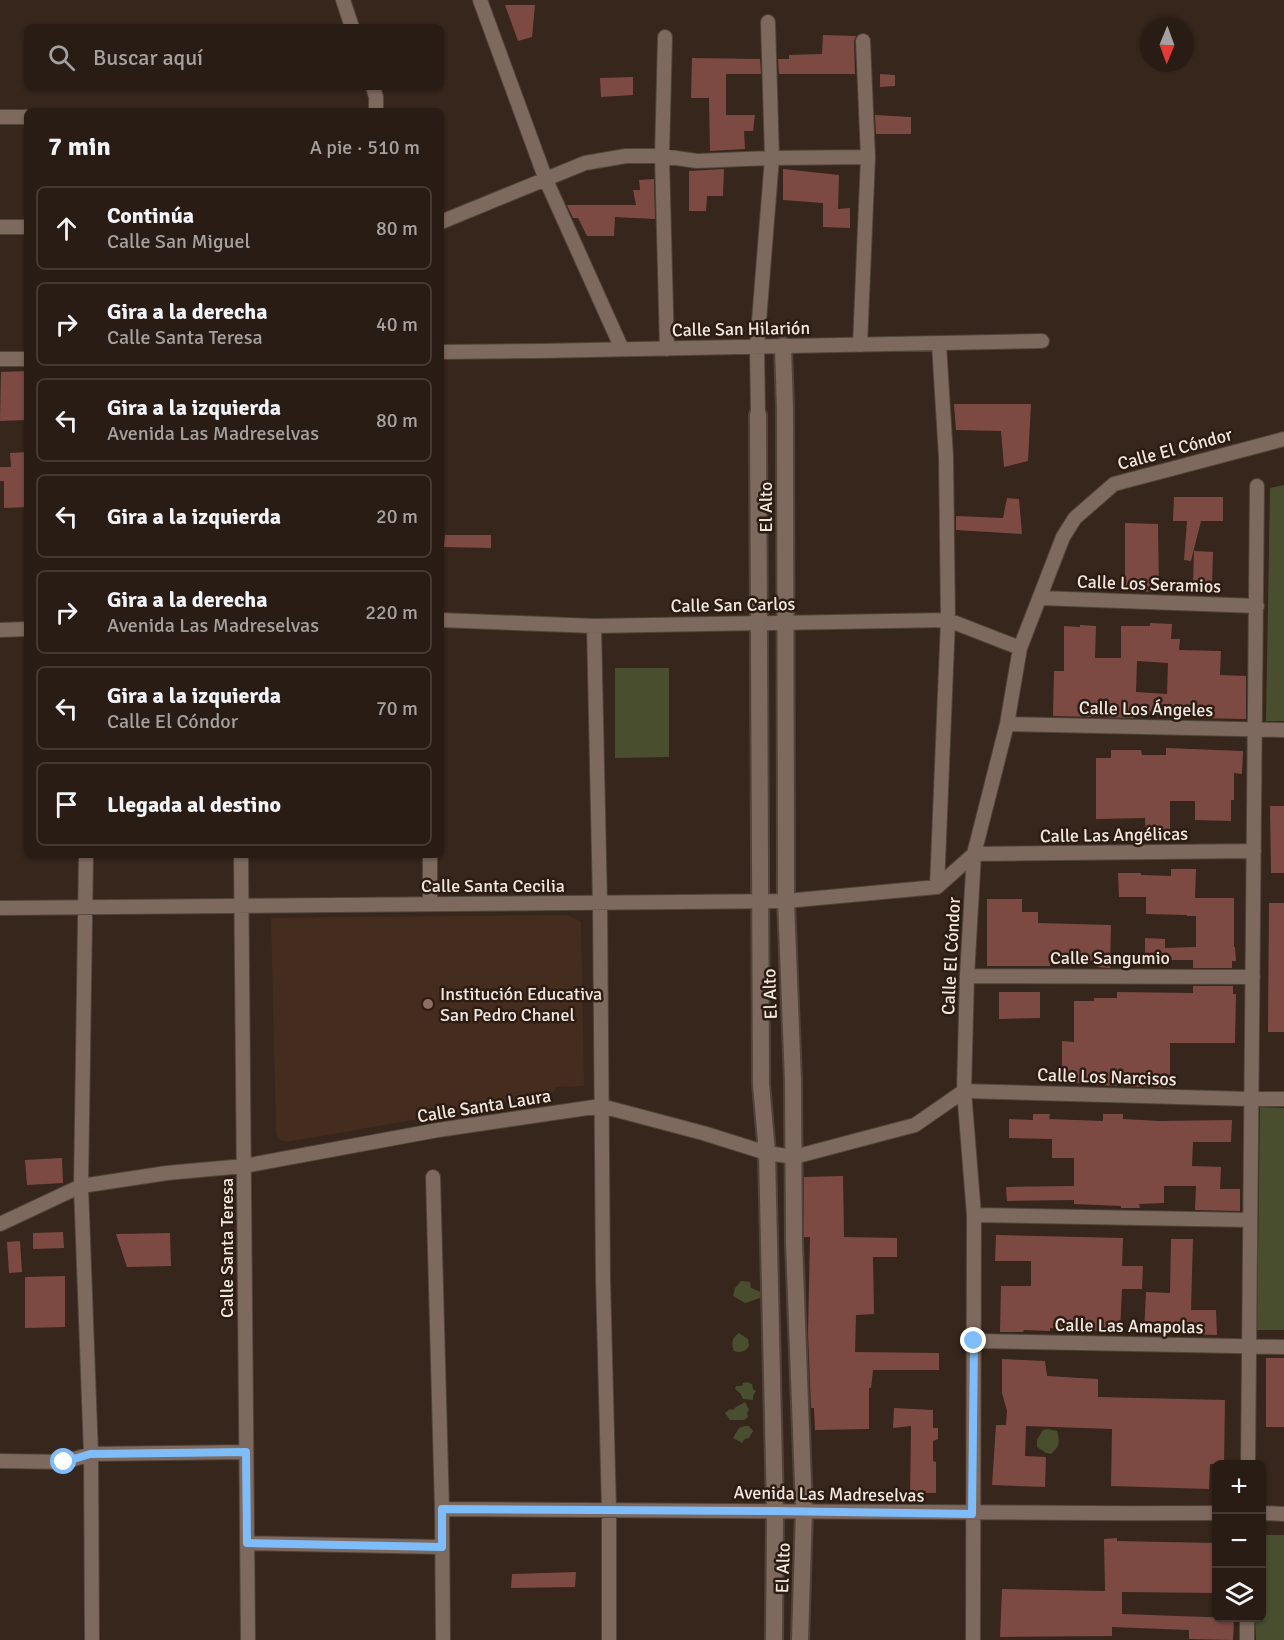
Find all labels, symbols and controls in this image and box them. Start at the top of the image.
north arrow [1140,18,1194,72]
search box [24,24,444,90]
icon: search [45,41,78,74]
text: Buscar aquí [93,44,203,71]
text: 7 min [48,131,111,163]
text: A pie · 510 m [310,135,420,160]
text: Continúa [107,202,194,229]
icon: ahead [50,212,83,245]
text: 80 m [376,216,418,241]
text: Calle San Miguel [107,229,250,254]
text: Gira a la derecha [107,298,268,325]
icon: right [50,308,83,341]
text: 40 m [376,312,418,337]
street label: Calle San Hilarión [672,317,810,341]
text: Calle Santa Teresa [107,325,263,350]
text: Gira a la izquierda [107,394,281,421]
icon: left [50,404,83,437]
text: 80 m [376,408,418,433]
text: Avenida Las Madreselvas [107,421,319,446]
street label: Calle El Cóndor [1115,423,1235,475]
street label: El Alto [755,482,777,532]
icon: left [50,500,83,533]
text: Gira a la izquierda [107,503,281,530]
text: 20 m [376,504,418,529]
street label: Calle Los Seramios [1077,570,1222,598]
text: Gira a la derecha [107,586,268,613]
street label: Calle San Carlos [670,593,796,617]
icon: right [50,596,83,629]
text: 220 m [365,600,418,625]
text: Avenida Las Madreselvas [107,613,319,638]
text: Gira a la izquierda [107,682,281,709]
icon: left [50,692,83,725]
text: 70 m [376,696,418,721]
street label: Calle Los Ángeles [1079,697,1214,721]
text: Calle El Cóndor [107,709,238,734]
icon: arrive [50,788,83,821]
text: Llegada al destino [107,791,281,818]
street label: Calle Las Angélicas [1040,823,1188,847]
street label: Calle Santa Cecilia [421,875,565,897]
street label: Calle El Cóndor [937,896,965,1015]
street label: Calle Sangumio [1050,947,1170,969]
street label: El Alto [758,968,782,1020]
place label: Institución Educativa San Pedro Chanel [440,983,602,1026]
marker: Institución Educativa San Pedro Chanel [421,997,435,1011]
street label: Calle Los Narcisos [1037,1064,1177,1090]
street label: Calle Santa Laura [416,1085,552,1127]
street label: Calle Santa Teresa [216,1178,238,1318]
street label: Calle Las Amapolas [1054,1314,1204,1338]
route end [960,1327,986,1353]
route start [50,1448,76,1474]
map controls [1212,1460,1266,1622]
button: + [1212,1460,1266,1514]
street label: Avenida Las Madreselvas [733,1481,925,1507]
button: − [1212,1514,1266,1568]
street label: El Alto [771,1542,795,1594]
button: layers [1212,1568,1266,1622]

